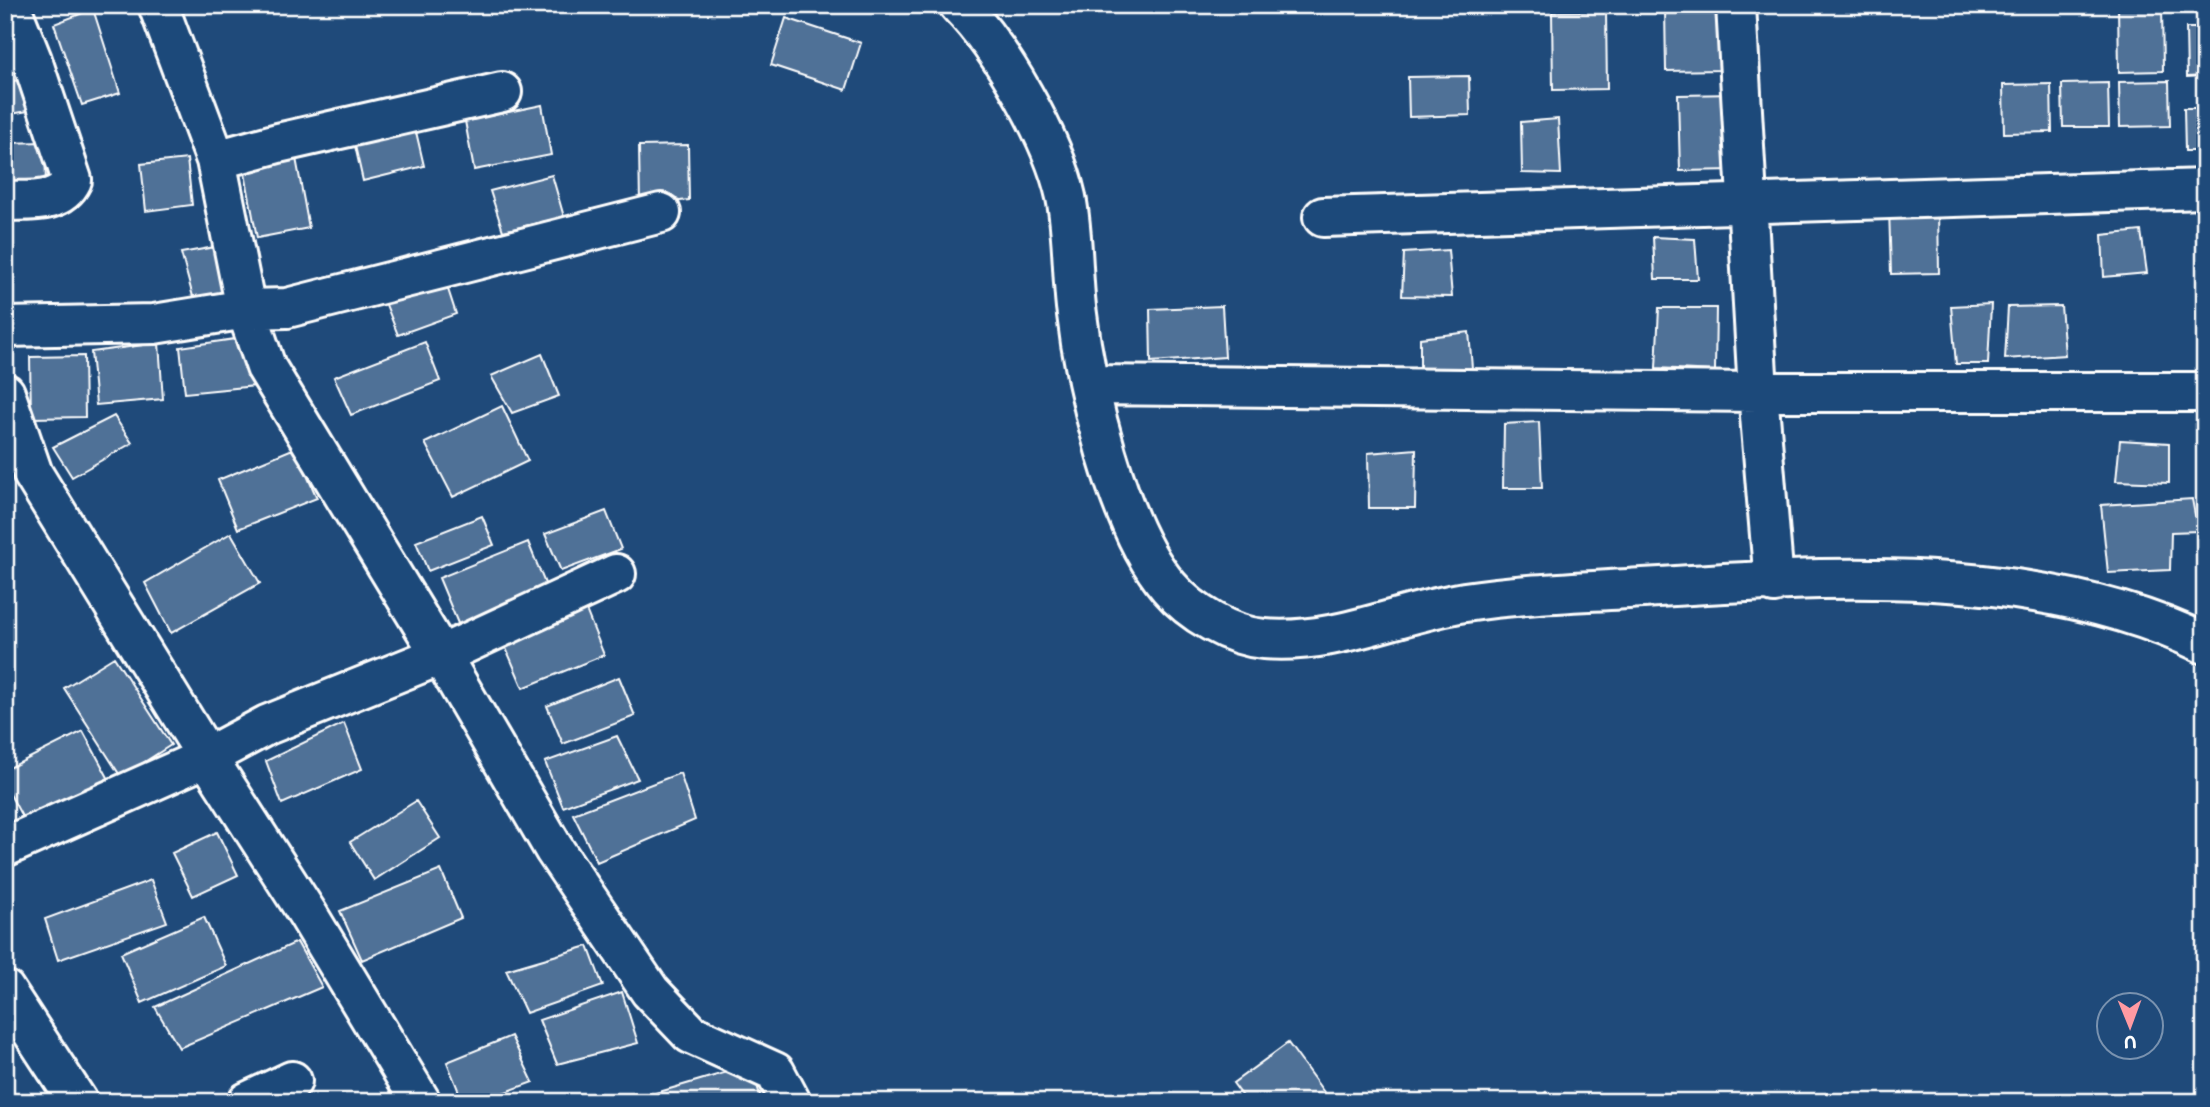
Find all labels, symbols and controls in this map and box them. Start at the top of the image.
north arrow [2094,992,2164,1062]
text: U [2124,1031,2137,1054]

